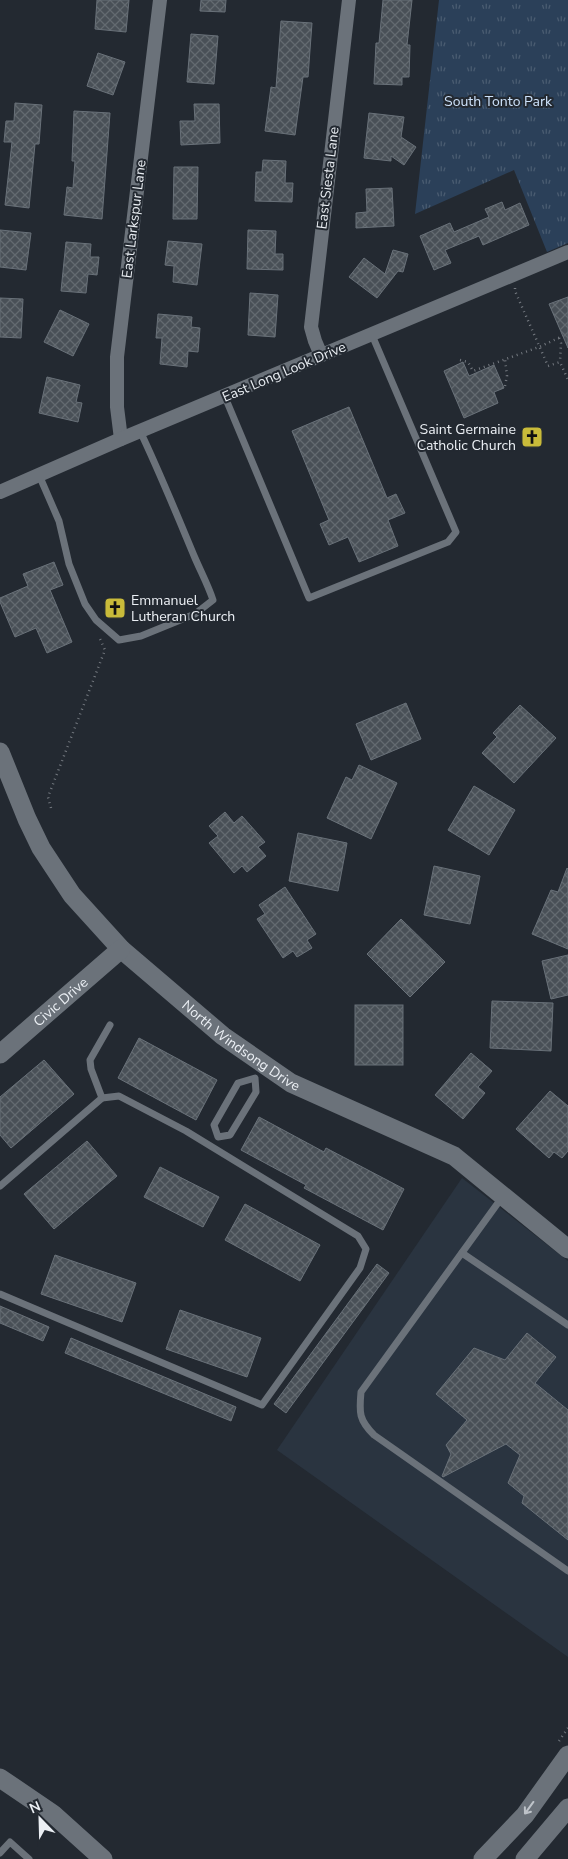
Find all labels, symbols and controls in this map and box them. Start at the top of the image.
park label: South Tonto Park [444,92,553,111]
street label: East Siesta Lane [312,126,344,230]
street label: East Larkspur Lane [117,159,151,279]
street label: East Long Look Drive [219,337,349,407]
place label: Saint Germaine Catholic Church [417,420,516,455]
church icon: Saint Germaine Catholic Church [520,425,544,449]
place label: Emmanuel Lutheran Church [131,591,235,626]
church icon: Emmanuel Lutheran Church [103,596,127,620]
street label: Civic Drive [29,973,92,1031]
street label: North Windsong Drive [178,996,303,1095]
north arrow [15,1794,65,1844]
text: N [27,1797,44,1818]
one-way arrow [524,1801,535,1815]

